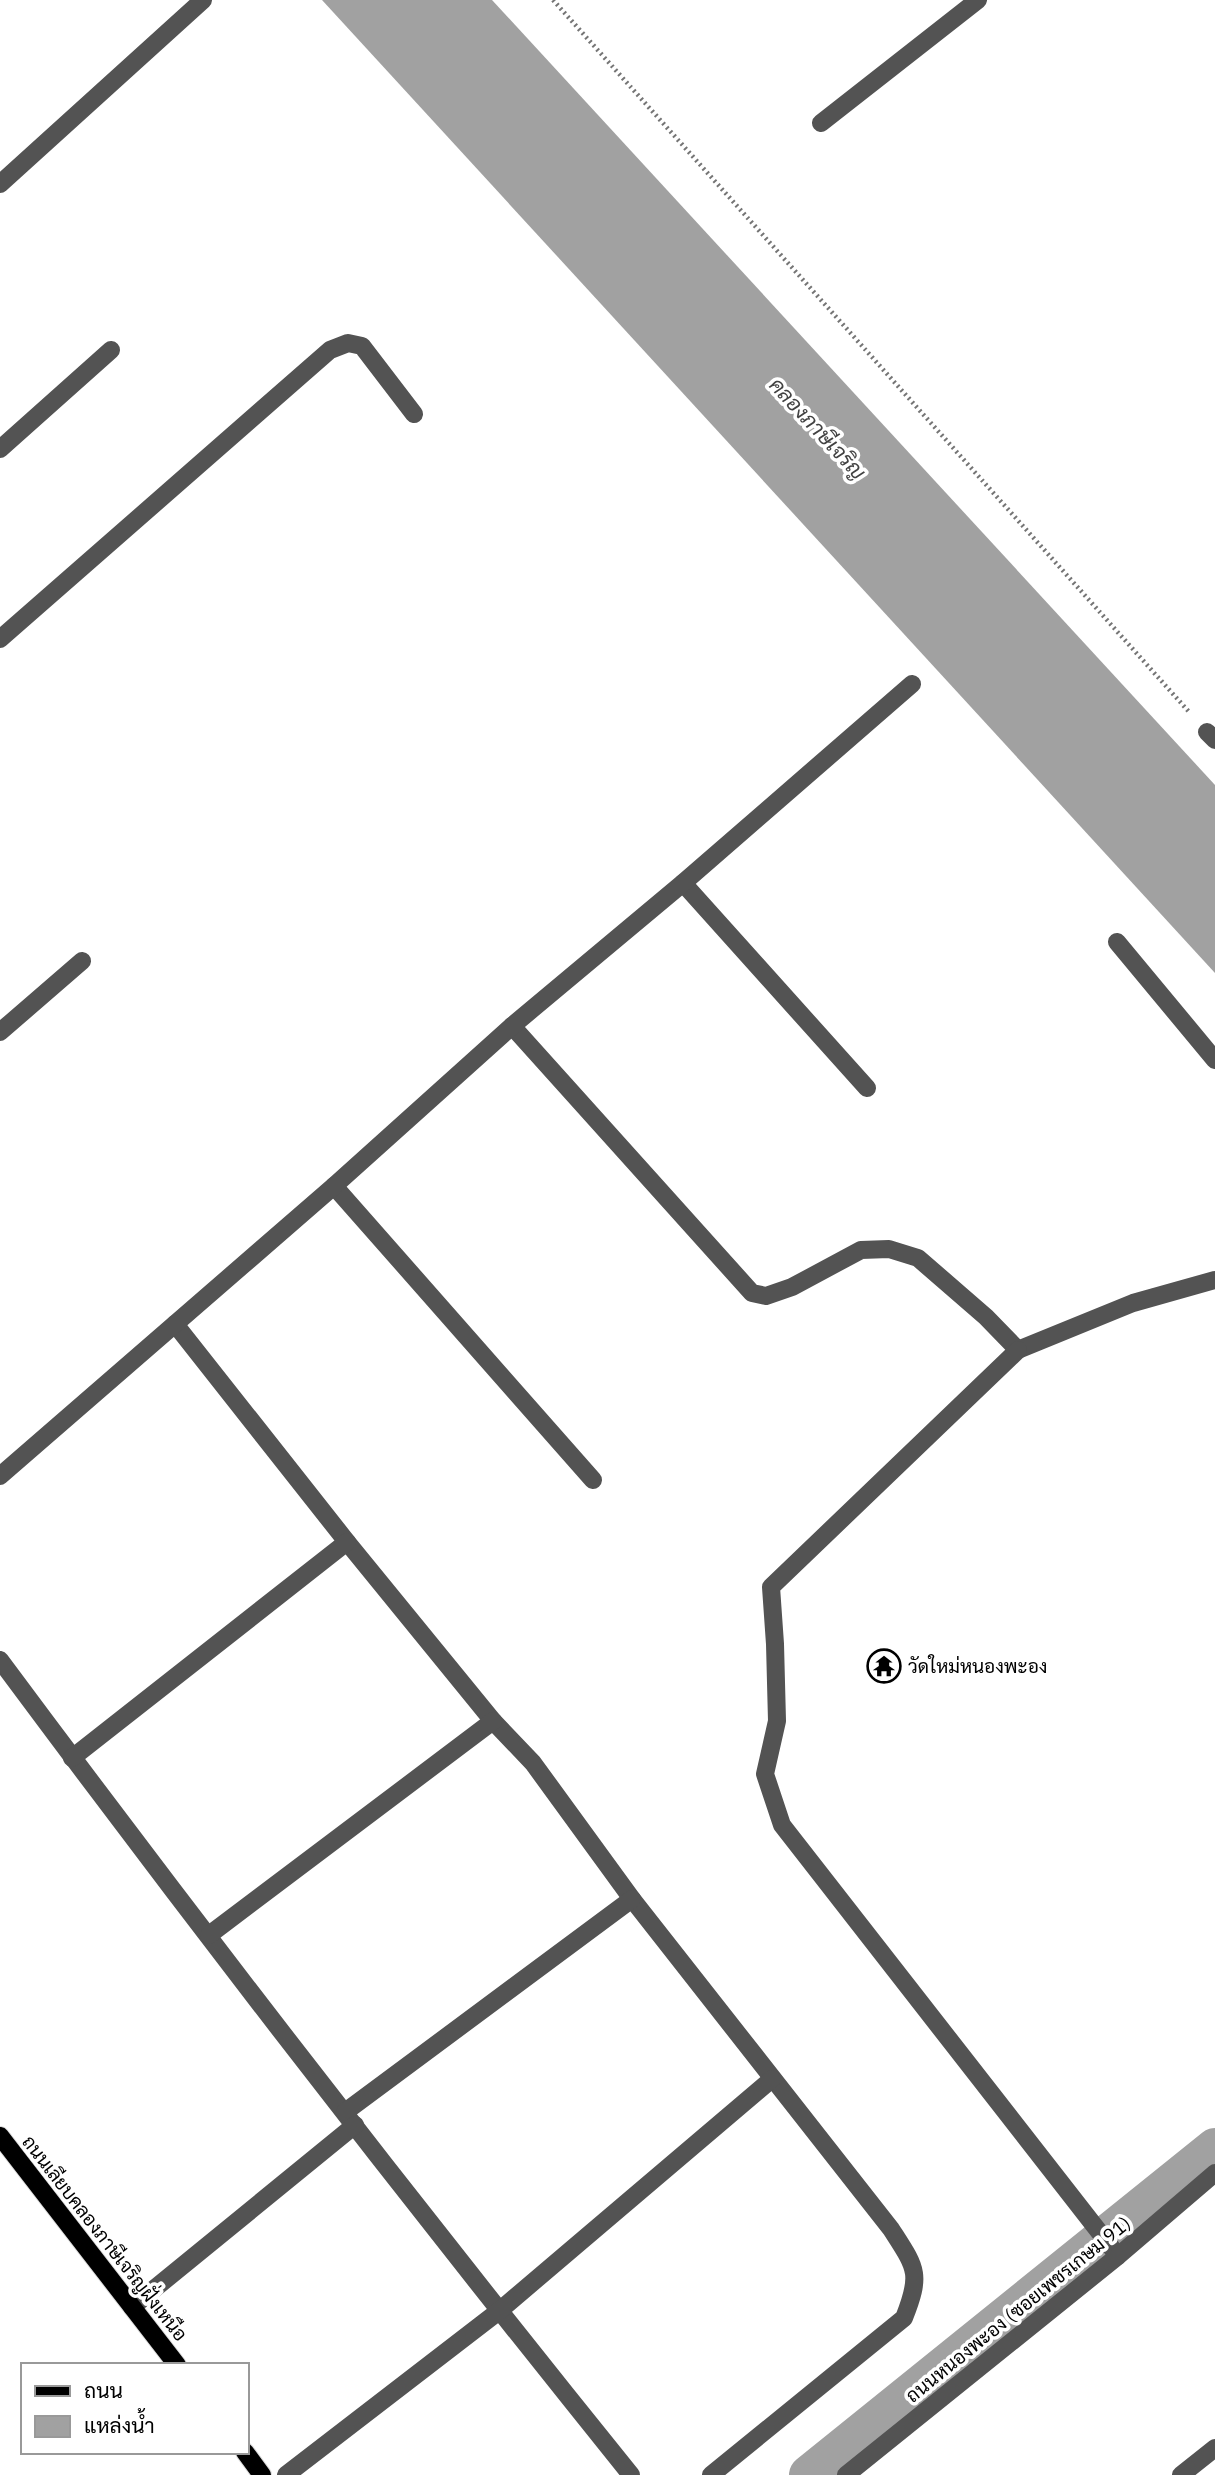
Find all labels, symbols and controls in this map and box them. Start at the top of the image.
water label: คลองภาษีเจริญ [763,371,873,485]
temple icon: วัดใหม่หนองพะอง [865,1647,903,1685]
place label: วัดใหม่หนองพะอง [908,1654,1047,1678]
street label: ถนนเลียบคลองภาษีเจริญฝั่งเหนือ [17,2128,196,2346]
street label: ถนนหนองพะอง (ซอยเพชรเกษม 91) [901,2211,1135,2407]
legend [21,2363,248,2454]
text: ถนน [84,2376,123,2404]
text: แหล่งน้ำ [84,2408,155,2439]

